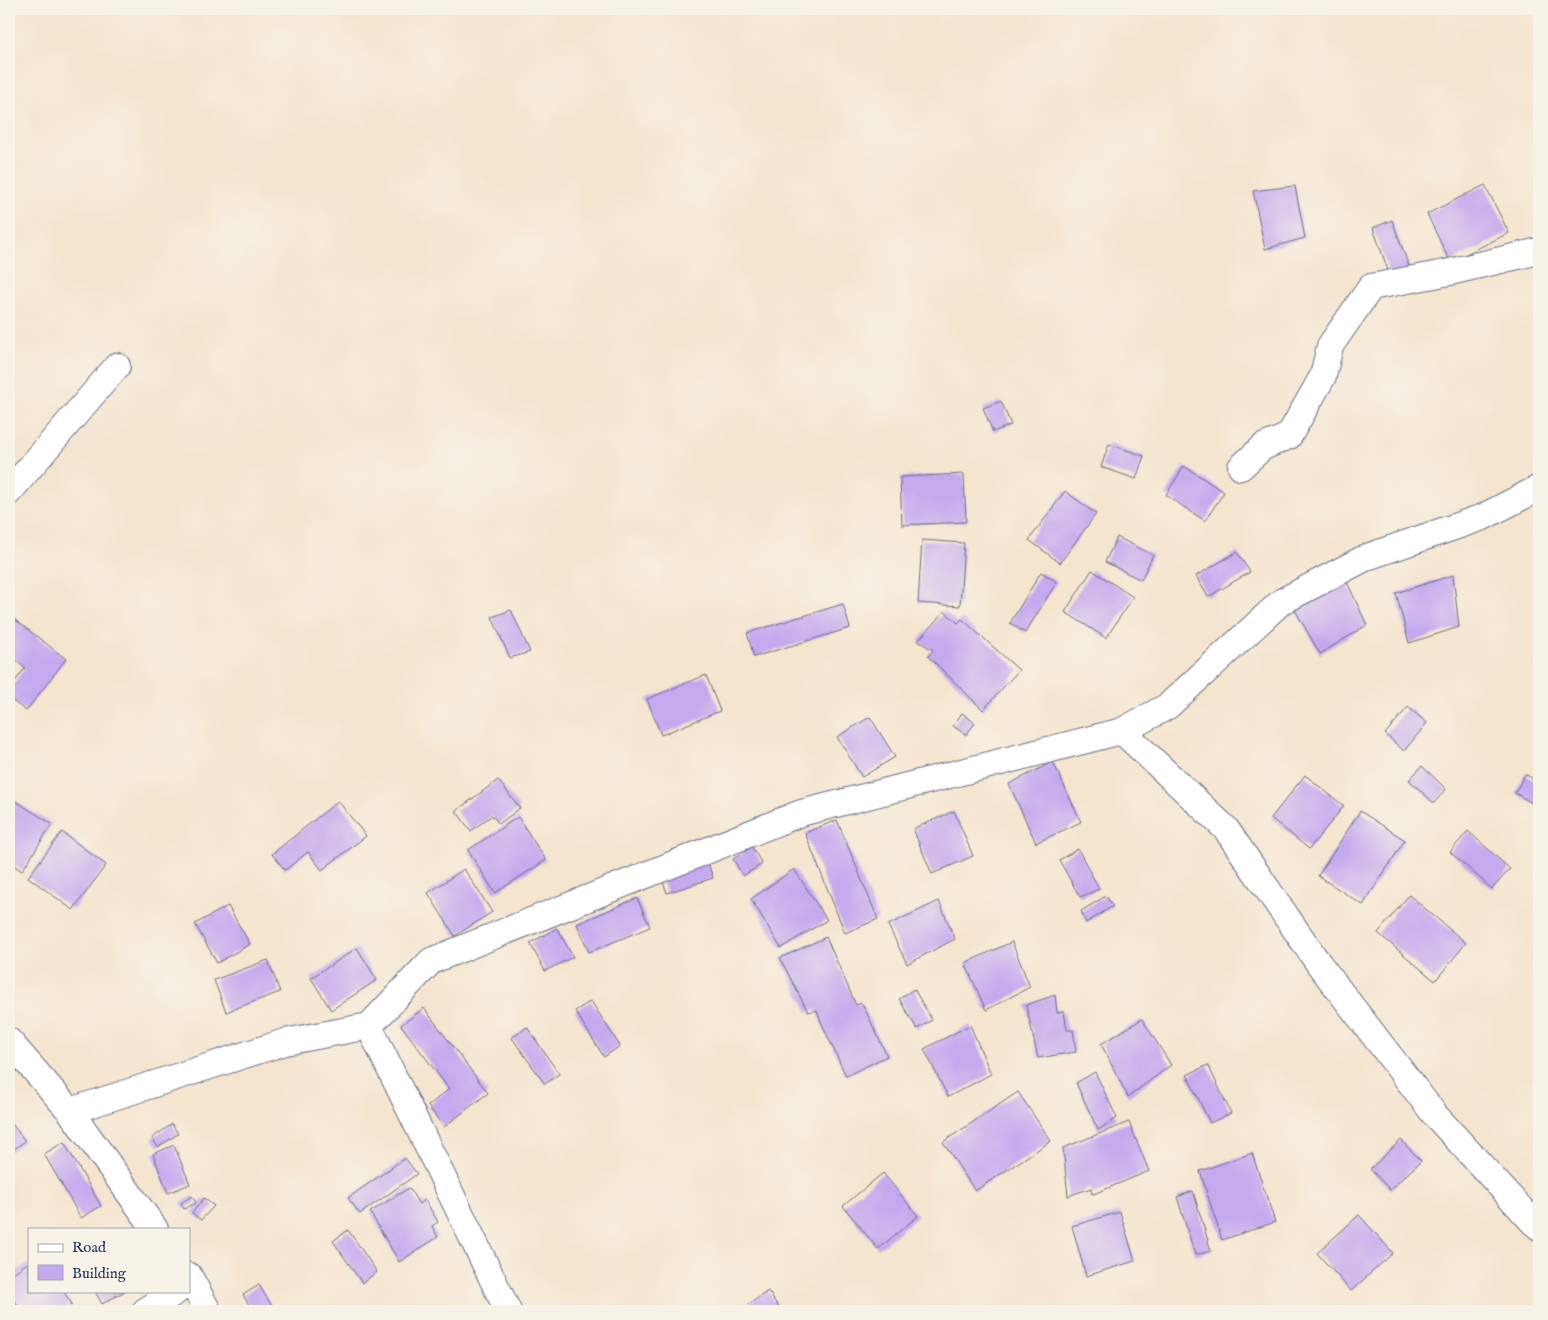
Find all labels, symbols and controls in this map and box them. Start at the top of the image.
legend [28,1228,190,1292]
text: Road [72,1238,107,1257]
text: Building [72,1264,127,1283]

